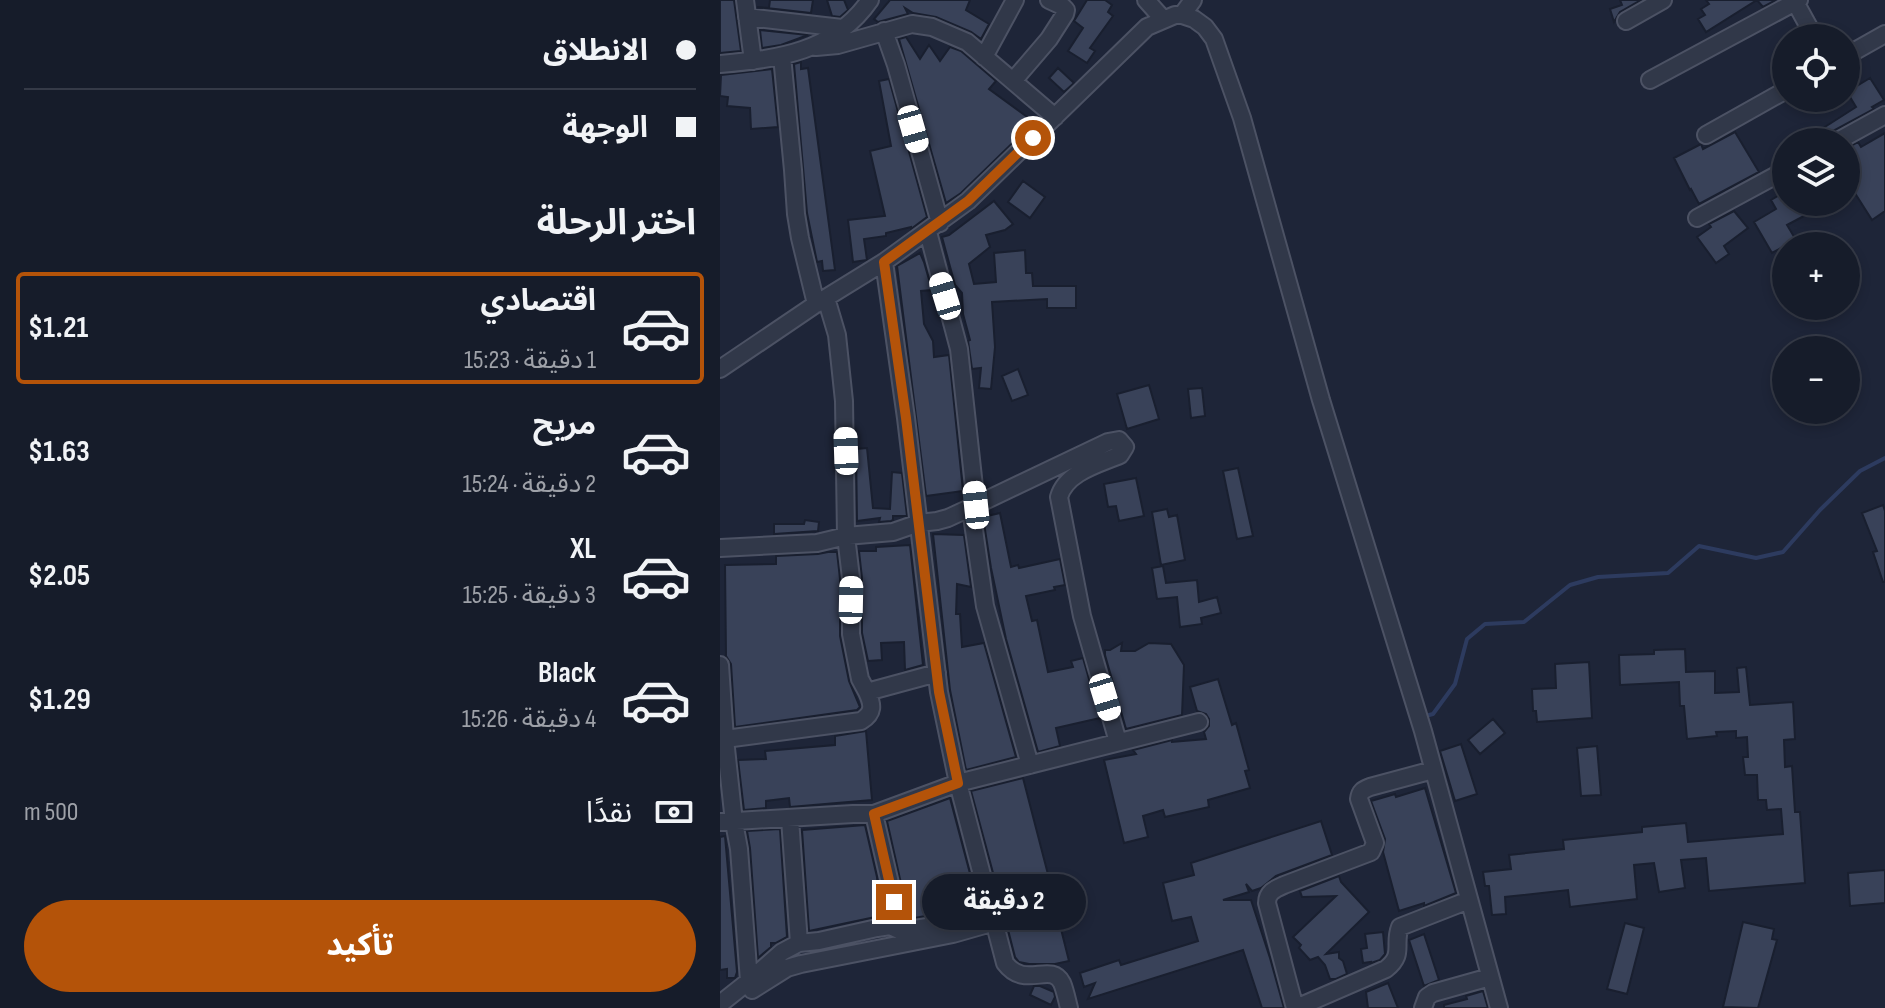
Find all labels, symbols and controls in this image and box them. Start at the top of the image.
map controls [1772,24,1860,424]
button: locate [1772,24,1860,112]
text: الانطلاق [543,33,648,69]
car [895,103,931,155]
text: الوجهة [563,110,648,146]
route start [1015,120,1051,156]
button: layers [1772,128,1860,216]
text: اختر الرحلة [537,202,696,245]
button: + [1772,232,1860,320]
car [927,270,963,322]
text: اقتصادي [481,283,596,319]
icon: car [620,292,692,364]
text: $1.21 [28,310,88,346]
button: − [1772,336,1860,424]
text: 1 دقيقة · 15:23 [464,345,596,376]
text: مريح [533,407,596,443]
icon: car [620,416,692,488]
car [833,427,859,475]
text: $1.63 [28,434,90,470]
text: 2 دقيقة · 15:24 [463,469,596,500]
car [962,480,990,530]
text: XL [570,531,596,567]
icon: car [620,540,692,612]
text: $2.05 [28,558,90,594]
car [839,576,863,624]
text: 3 دقيقة · 15:25 [463,580,596,611]
text: Black [538,655,596,691]
icon: car [620,664,692,736]
car [1087,671,1123,723]
text: $1.29 [28,682,91,718]
text: 4 دقيقة · 15:26 [462,704,596,735]
icon: cash [652,790,696,834]
text: نقدًا [586,795,632,831]
text: 500 m [24,797,78,828]
callout: 2 دقيقة [922,874,1086,930]
route end [876,884,912,920]
text: 2 دقيقة [964,886,1044,917]
button: تأكيد [24,900,696,992]

